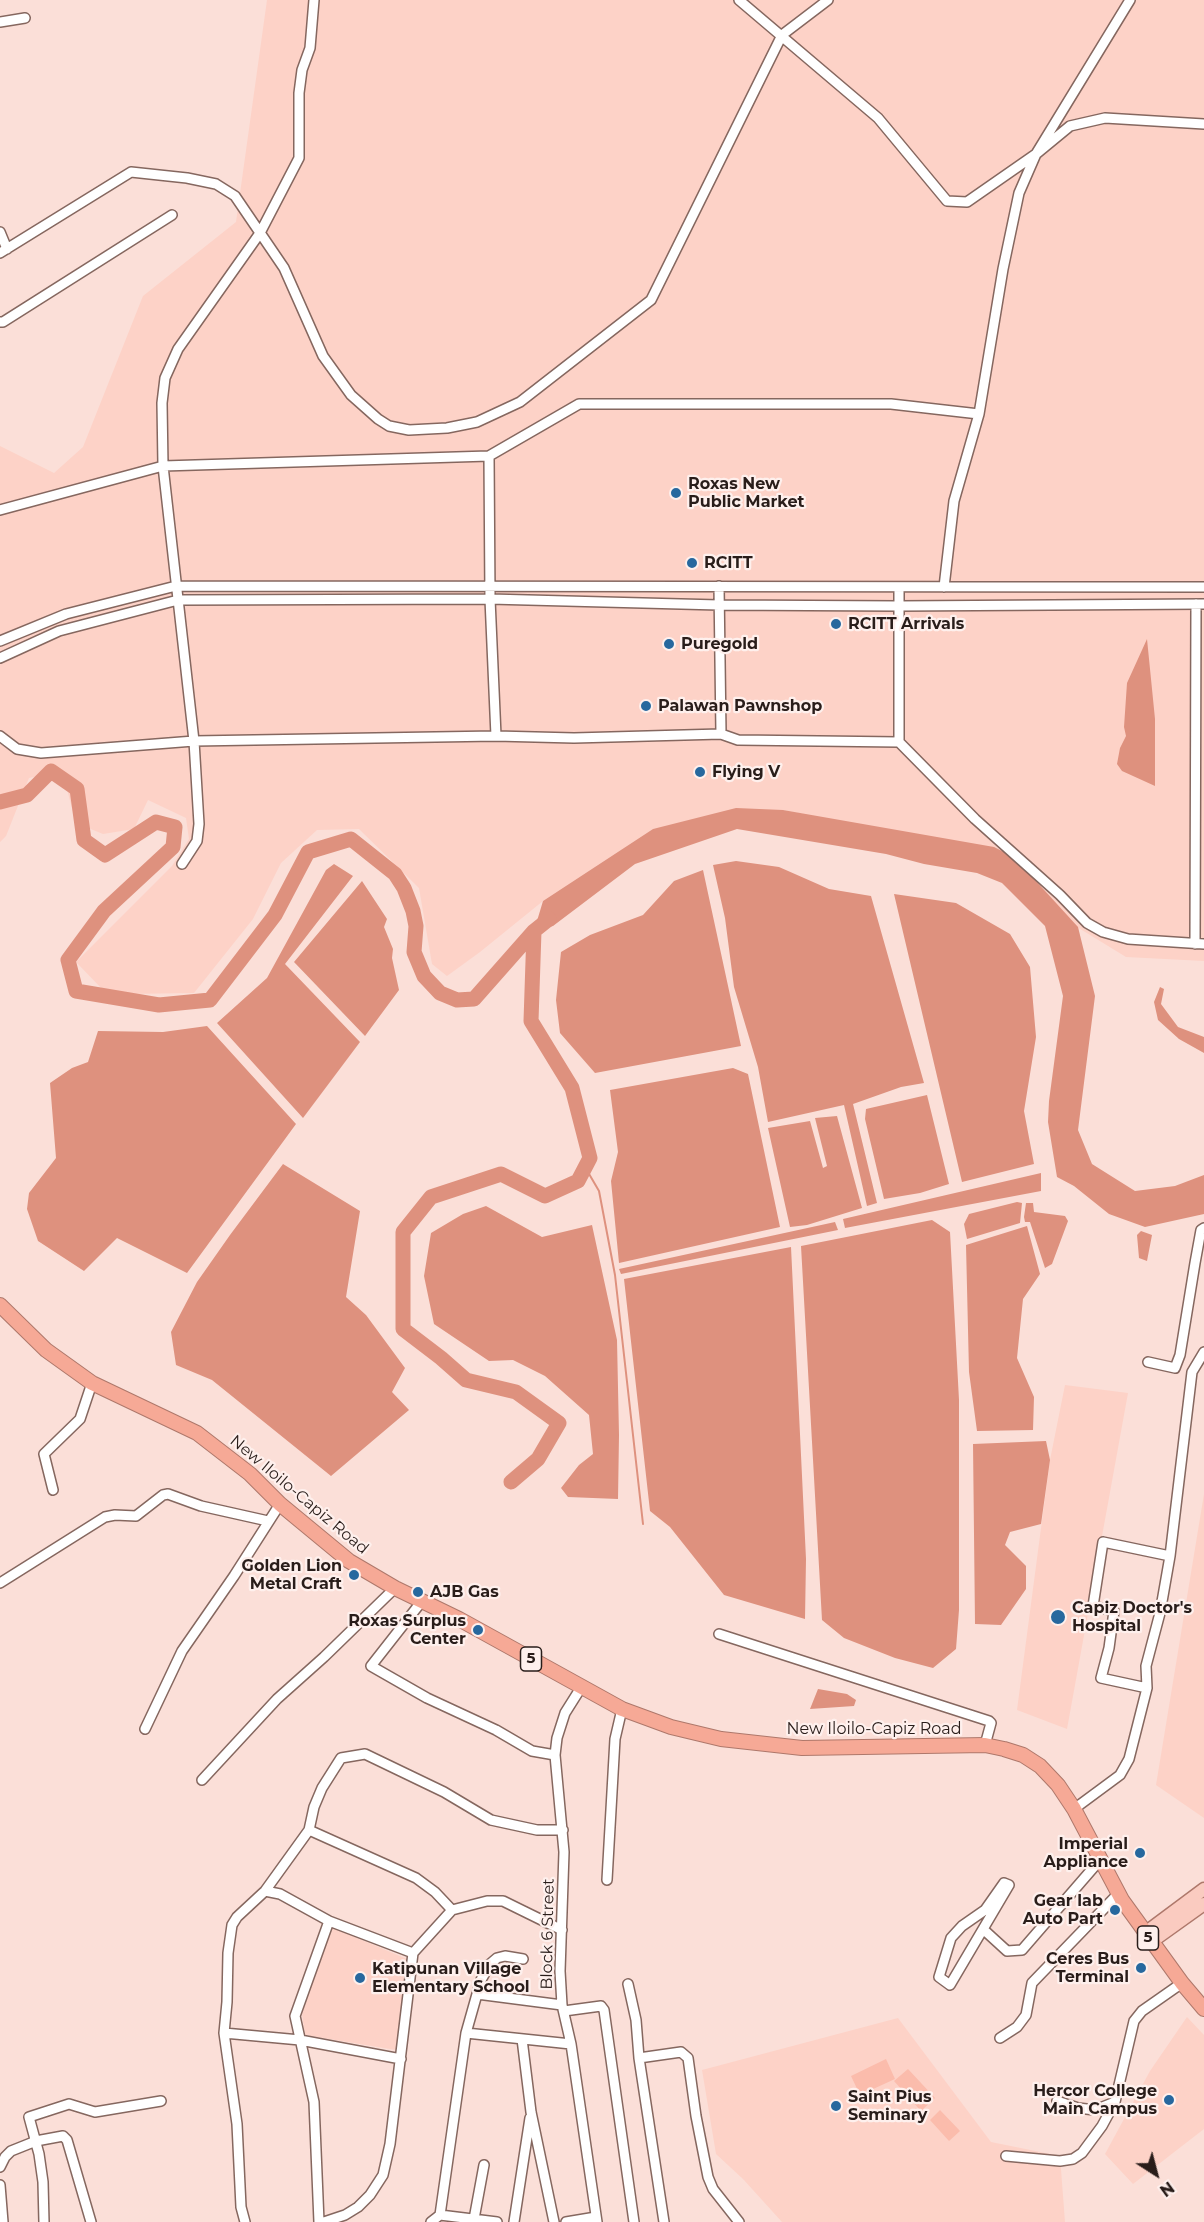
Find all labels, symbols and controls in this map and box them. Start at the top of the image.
place label: Roxas New Public Market [688,474,805,512]
marker: Roxas New Public Market [669,486,683,500]
place label: RCITT [704,553,753,573]
marker: RCITT [685,556,699,570]
place label: RCITT Arrivals [848,614,964,634]
marker: RCITT Arrivals [829,617,843,631]
place label: Puregold [681,634,758,654]
marker: Puregold [662,637,676,651]
place label: Palawan Pawnshop [658,696,822,716]
marker: Palawan Pawnshop [639,699,653,713]
place label: Flying V [712,762,780,782]
marker: Flying V [693,765,707,779]
street label: New Iloilo-Capiz Road [226,1431,372,1559]
place label: Golden Lion Metal Craft [242,1556,342,1594]
marker: Golden Lion Metal Craft [347,1568,361,1582]
place label: AJB Gas [430,1582,499,1602]
marker: AJB Gas [411,1585,425,1599]
place label: Capiz Doctor's Hospital [1072,1598,1192,1636]
marker: Capiz Doctor's Hospital [1049,1608,1067,1626]
place label: Roxas Surplus Center [348,1611,466,1649]
marker: Roxas Surplus Center [471,1623,485,1637]
road number: 5 [520,1647,542,1671]
street label: New Iloilo-Capiz Road [787,1719,961,1739]
place label: Imperial Appliance [1044,1834,1128,1872]
marker: Imperial Appliance [1133,1846,1147,1860]
street label: Block 6 Street [537,1878,559,1990]
place label: Gear lab Auto Part [1023,1891,1103,1929]
marker: Gear lab Auto Part [1108,1903,1122,1917]
road number: 5 [1138,1926,1158,1950]
place label: Ceres Bus Terminal [1046,1949,1129,1987]
place label: Katipunan Village Elementary School [372,1959,530,1997]
marker: Ceres Bus Terminal [1134,1961,1148,1975]
marker: Katipunan Village Elementary School [353,1971,367,1985]
place label: Hercor College Main Campus [1033,2081,1157,2119]
place label: Saint Pius Seminary [848,2087,931,2125]
marker: Hercor College Main Campus [1162,2093,1176,2107]
marker: Saint Pius Seminary [829,2099,843,2113]
north arrow [1126,2144,1186,2204]
text: N [1156,2177,1178,2200]

